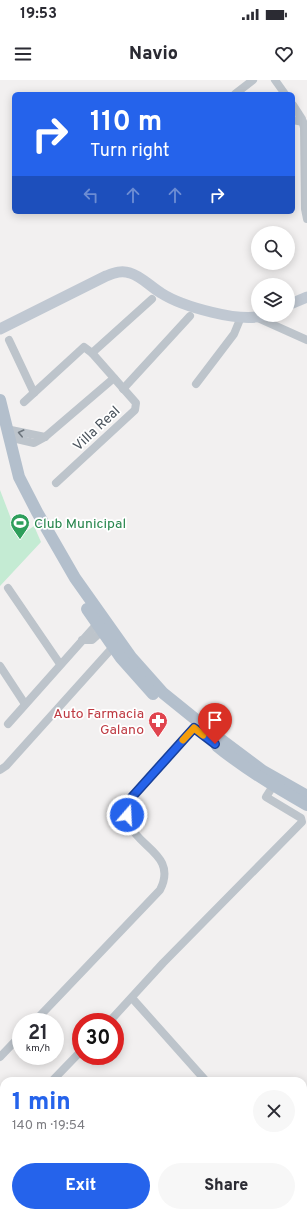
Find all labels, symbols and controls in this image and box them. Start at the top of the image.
text: 19:53 [20,5,57,24]
icon: menu [12,43,34,65]
text: Navio [129,43,178,66]
icon: heart [273,43,295,65]
text: 110 m [90,105,162,141]
icon: right [24,108,76,160]
text: Turn right [90,140,170,163]
icon: left [80,184,102,206]
icon: ahead [122,184,144,206]
icon: ahead [164,184,186,206]
icon: right [206,184,228,206]
map controls [251,226,295,322]
button: search [251,226,295,270]
button: layers [251,278,295,322]
street label: Villa Real [70,403,124,455]
one-way arrow [18,429,24,437]
sports icon: Club Municipal [9,512,31,540]
place label: Club Municipal [34,516,126,533]
pin [198,703,232,744]
place label: Auto Farmacia Galano [53,706,144,739]
icon: arrive [204,709,226,731]
pharmacy icon: Auto Farmacia Galano [147,710,169,738]
position arrow [106,794,148,836]
speed limit sign: 30 [72,1013,124,1065]
text: 21 [28,1021,48,1047]
text: km/h [26,1042,50,1055]
text: 1 min [12,1088,71,1118]
button: close [253,1090,295,1132]
text: 140 m · 19:54 [12,1118,85,1134]
button: Exit [12,1163,150,1209]
button: Share [158,1163,295,1209]

